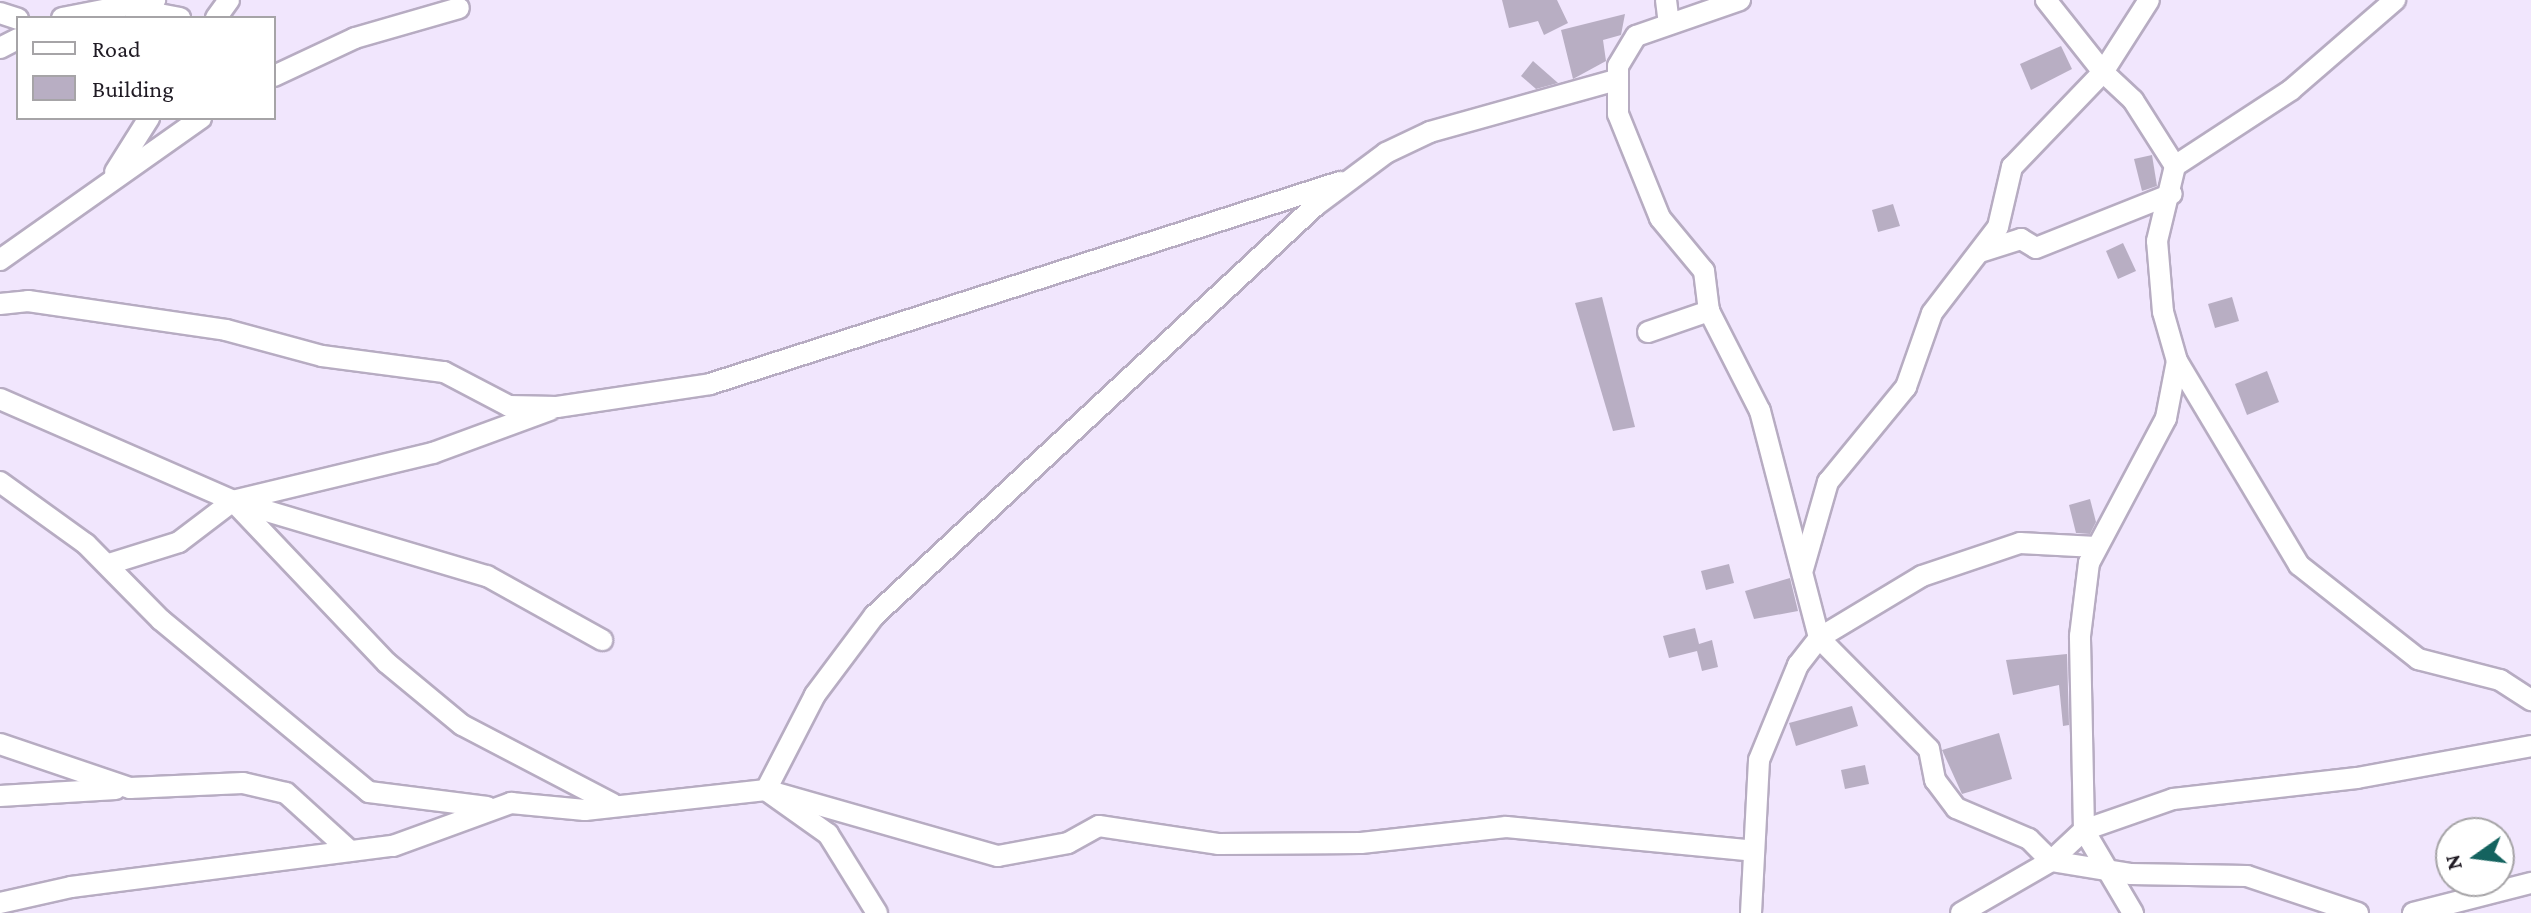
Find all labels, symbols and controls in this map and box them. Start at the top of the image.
legend [16,16,276,120]
text: Road [92,35,141,62]
text: Building [92,75,174,102]
north arrow [2435,817,2515,897]
text: N [2439,852,2467,873]

